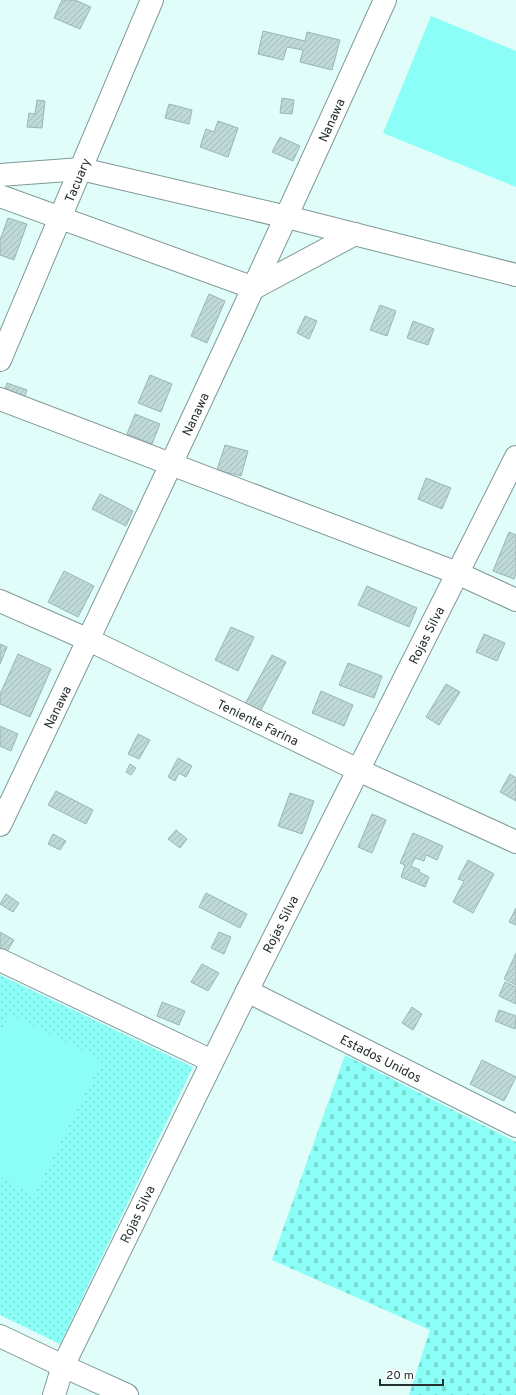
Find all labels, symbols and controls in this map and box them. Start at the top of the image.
street label: Nanawa [316,97,349,145]
street label: Tacuary [62,156,95,205]
street label: Nanawa [180,391,214,439]
street label: Rojas Silva [406,604,449,667]
street label: Nanawa [42,684,76,732]
street label: Teniente Farina [214,697,301,751]
street label: Rojas Silva [260,893,303,956]
street label: Estados Unidos [337,1032,423,1087]
street label: Rojas Silva [118,1183,160,1247]
scale bar [380,1361,443,1387]
text: 20 m [386,1368,414,1384]

